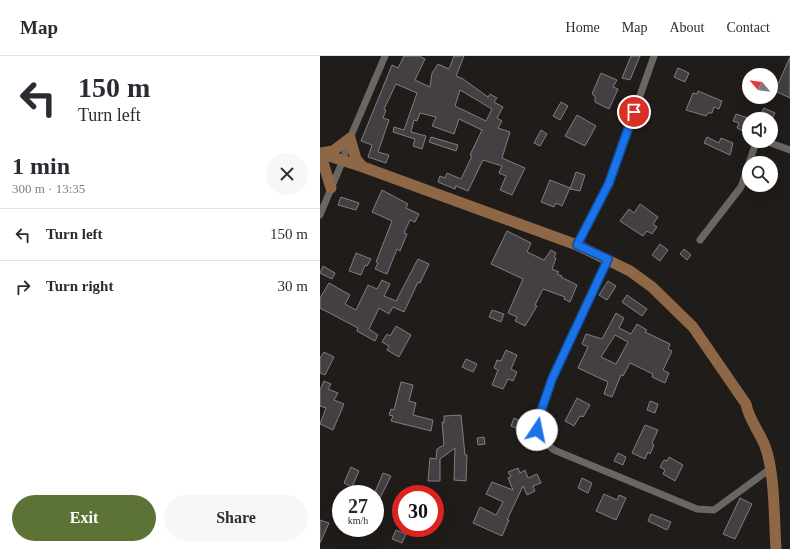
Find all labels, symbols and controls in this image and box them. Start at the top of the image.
text: Map [20,17,58,38]
text: Home [566,20,600,35]
text: Map [622,20,647,35]
text: About [669,20,704,35]
text: Contact [726,20,770,35]
north arrow [742,68,778,104]
map controls [742,68,778,192]
icon: left [12,72,64,124]
text: 150 m [78,72,150,103]
pin [617,95,651,129]
icon: arrive [623,101,645,123]
text: Turn left [78,105,141,125]
button: sound [742,112,778,148]
text: 1 min [12,153,70,179]
button: close [266,153,308,195]
button: search [742,156,778,192]
text: 300 m · 13:35 [12,181,85,196]
icon: left [12,224,34,246]
text: Turn left [46,226,103,242]
text: 150 m [270,226,308,242]
icon: right [12,276,34,298]
text: Turn right [46,278,113,294]
text: 30 m [278,278,308,294]
position arrow [516,409,558,451]
speed limit sign: 30 [392,485,444,537]
button: Exit [12,495,156,541]
button: Share [164,495,308,541]
text: 27 [348,495,368,517]
text: km/h [348,515,368,526]

